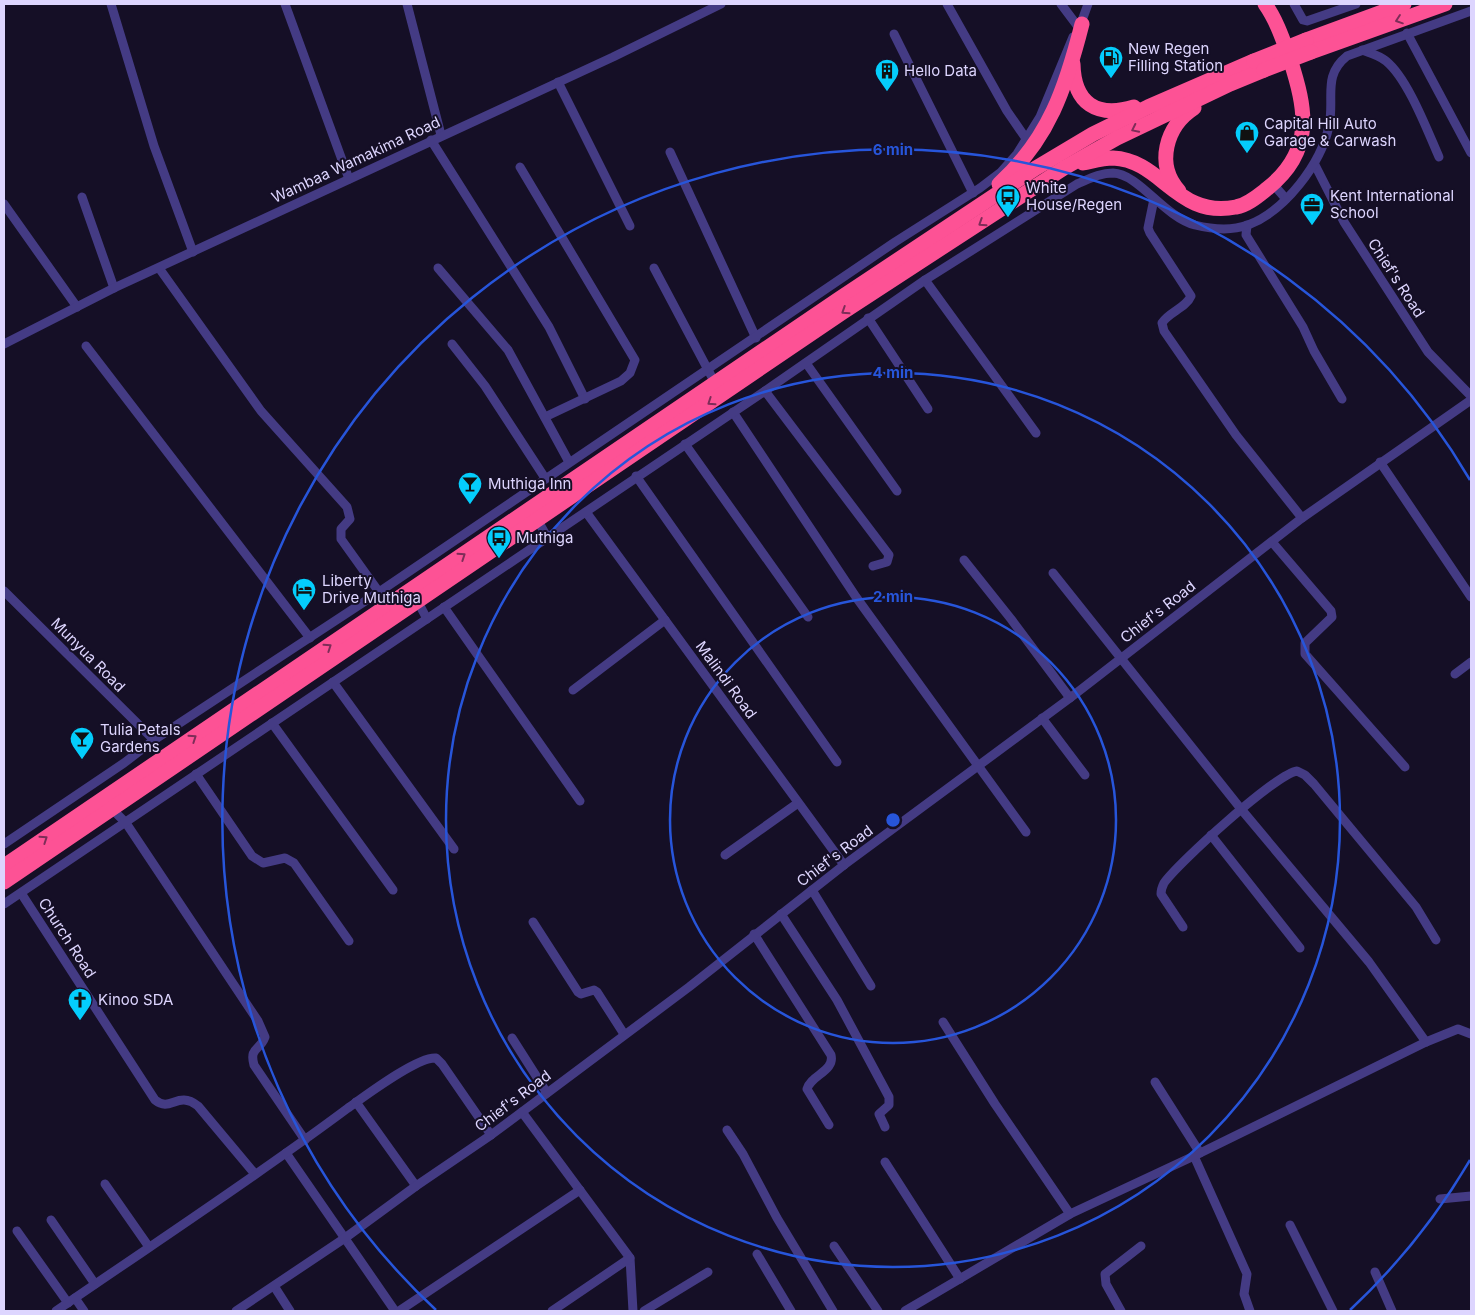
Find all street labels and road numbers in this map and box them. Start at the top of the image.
street label: Wambaa Wamakima Road [268,112,443,207]
street label: Chief's Road [1364,235,1429,321]
street label: Chief's Road [1116,576,1199,647]
street label: Munyua Road [47,614,129,696]
street label: Malindi Road [692,637,761,722]
street label: Chief's Road [793,821,877,890]
street label: Church Road [34,894,100,981]
street label: Chief's Road [471,1066,555,1135]

